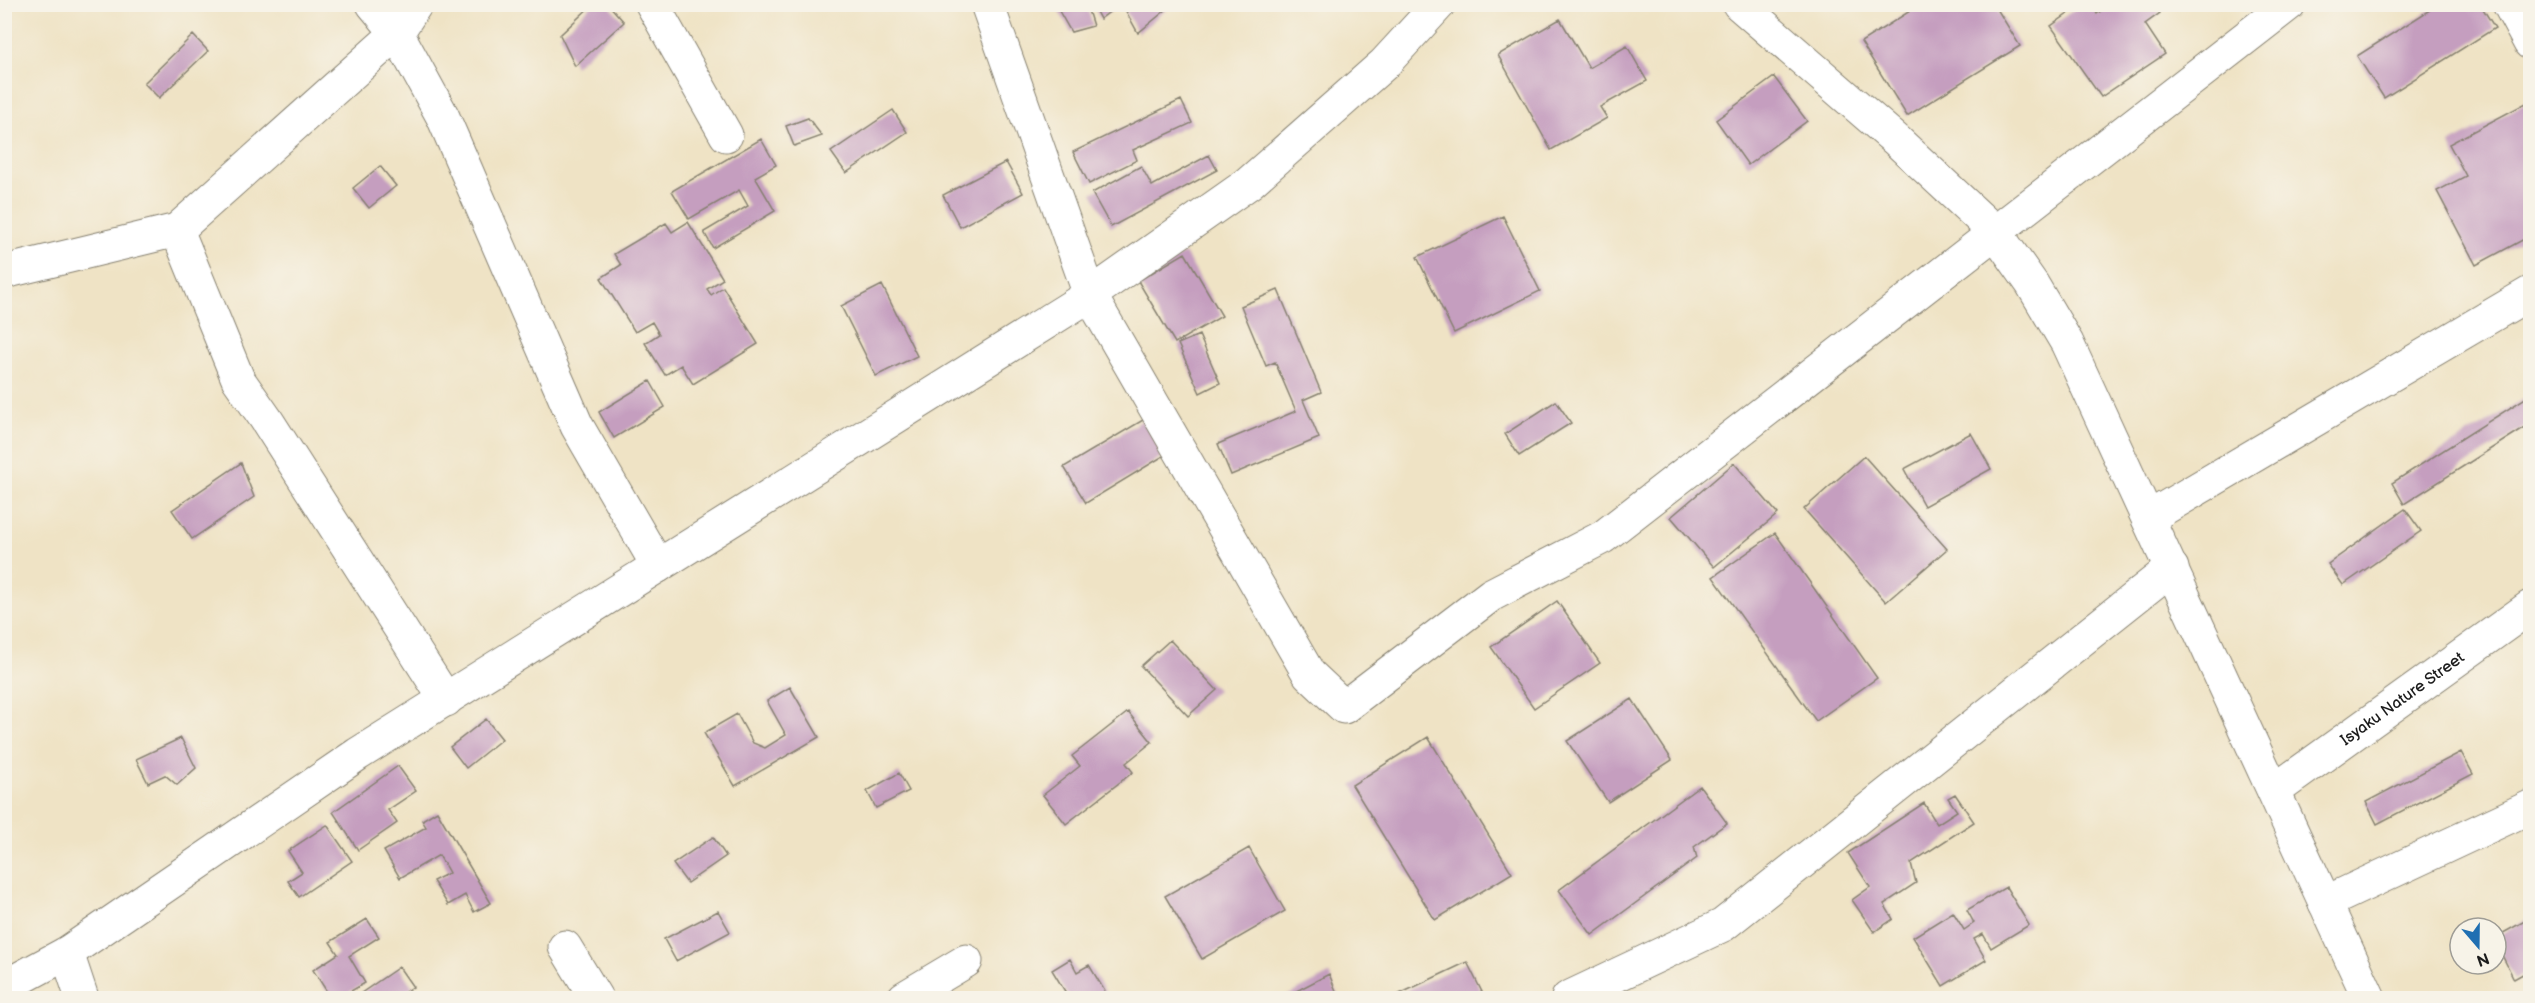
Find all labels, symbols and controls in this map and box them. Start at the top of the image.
street label: Isyaku Nature Street [2337,648,2468,750]
north arrow [2448,916,2508,976]
text: N [2474,948,2492,970]

